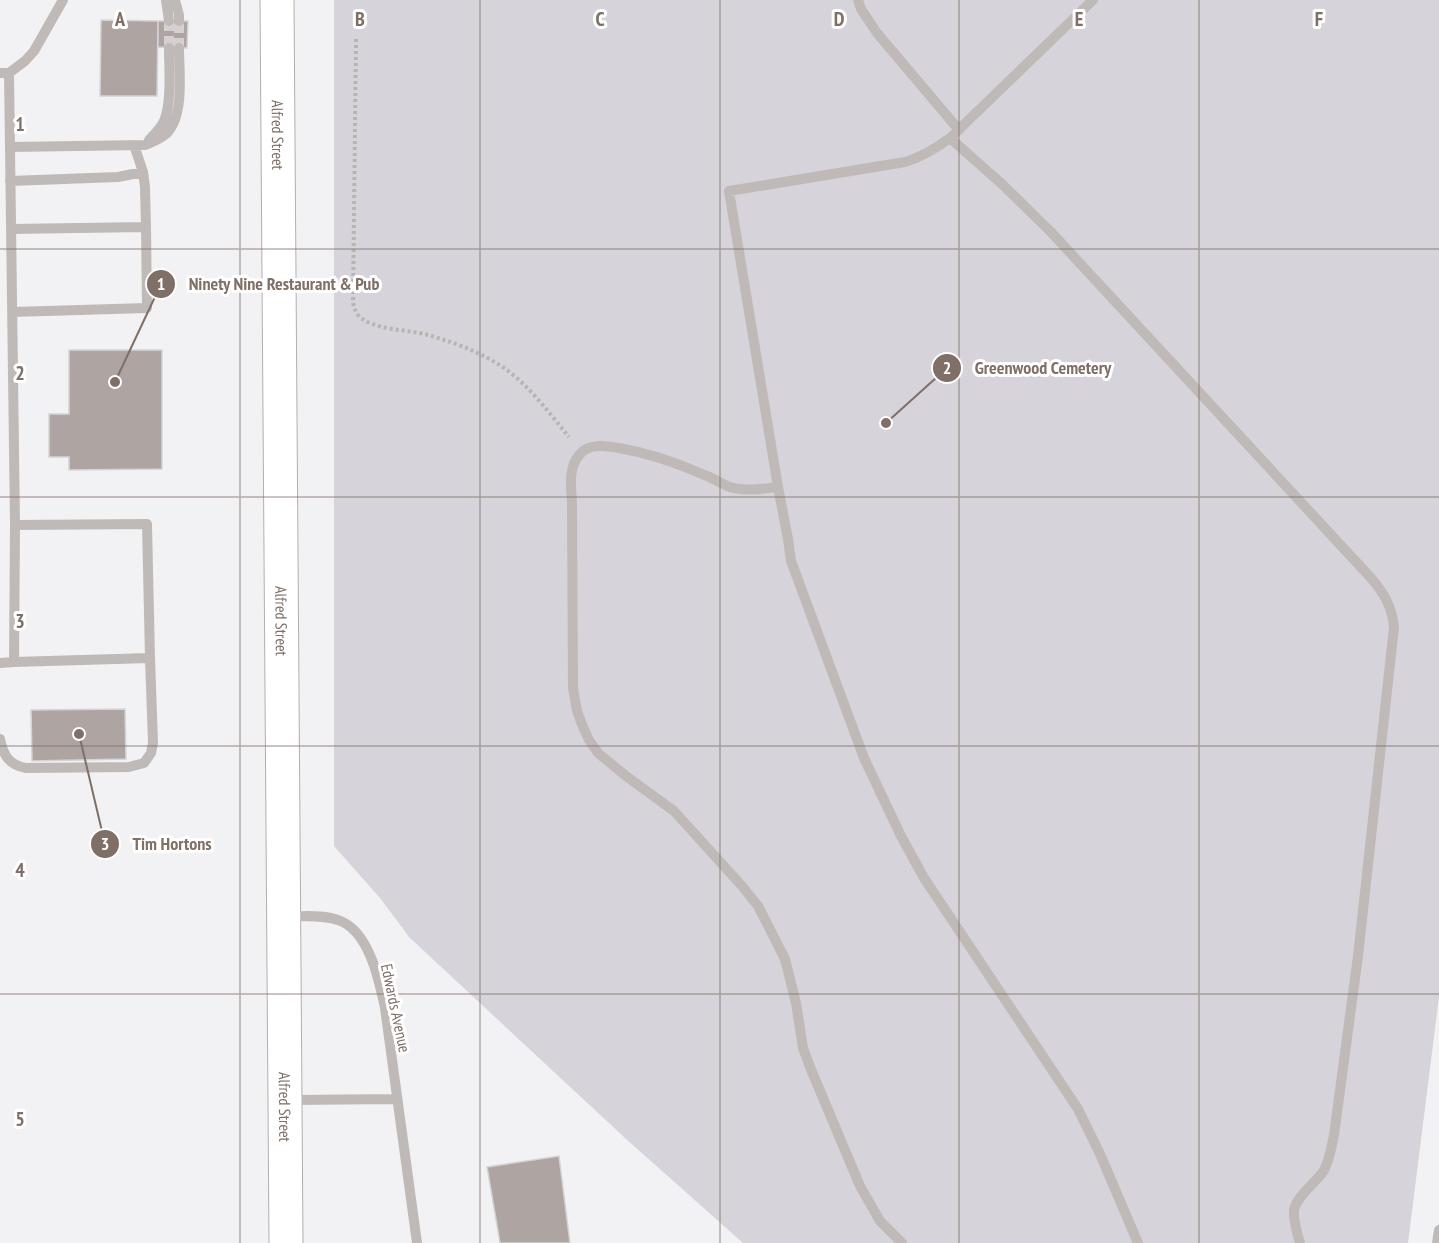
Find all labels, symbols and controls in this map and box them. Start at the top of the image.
text: A [114,6,126,32]
text: B [355,6,365,32]
text: C [595,6,605,32]
text: D [834,6,845,32]
text: E [1075,6,1083,32]
text: F [1315,6,1323,32]
street label: Alfred Street [268,100,288,171]
text: 1 [15,111,25,137]
callout: Ninety Nine Restaurant & Pub [146,266,391,302]
text: 1 [157,272,165,295]
text: Ninety Nine Restaurant & Pub [189,272,379,295]
callout: Greenwood Cemetery [932,350,1123,386]
text: 2 [943,356,951,379]
text: Greenwood Cemetery [975,356,1112,379]
text: 2 [15,360,25,386]
street label: Alfred Street [271,586,292,657]
text: 3 [15,608,25,634]
callout: Tim Hortons [90,826,224,862]
text: 3 [101,832,109,855]
text: Tim Hortons [132,832,212,855]
text: 4 [15,857,25,883]
street label: Edwards Avenue [377,962,415,1054]
street label: Alfred Street [275,1072,295,1143]
text: 5 [15,1106,25,1132]

